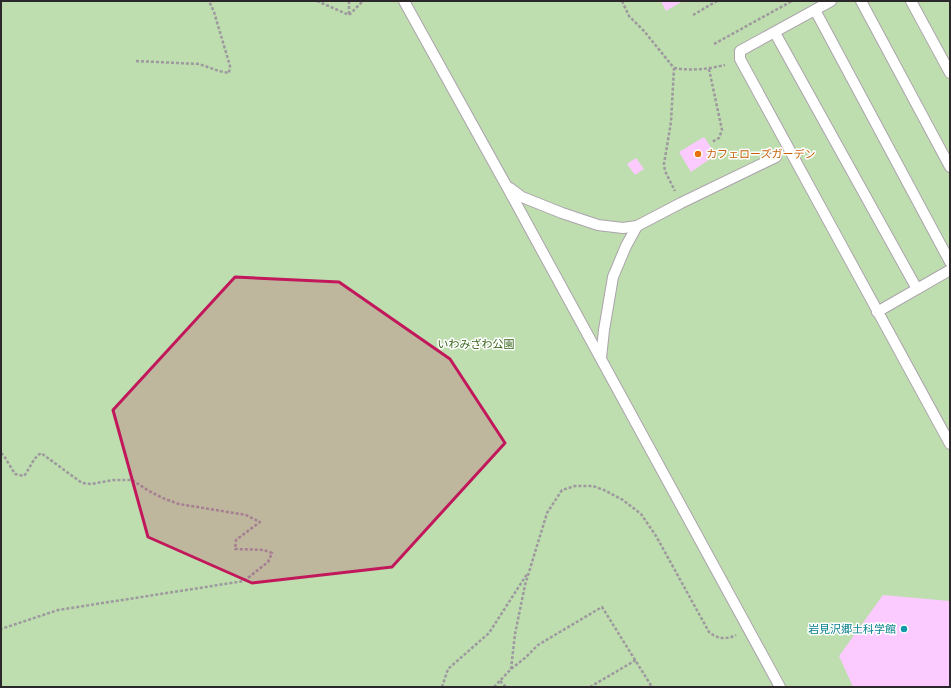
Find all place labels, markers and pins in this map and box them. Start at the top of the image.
place label: カフェローズガーデン [706,148,815,161]
marker: カフェローズガーデン [693,149,703,159]
place label: 岩見沢郷土科学館 [808,623,896,636]
marker: 岩見沢郷土科学館 [899,624,909,634]

